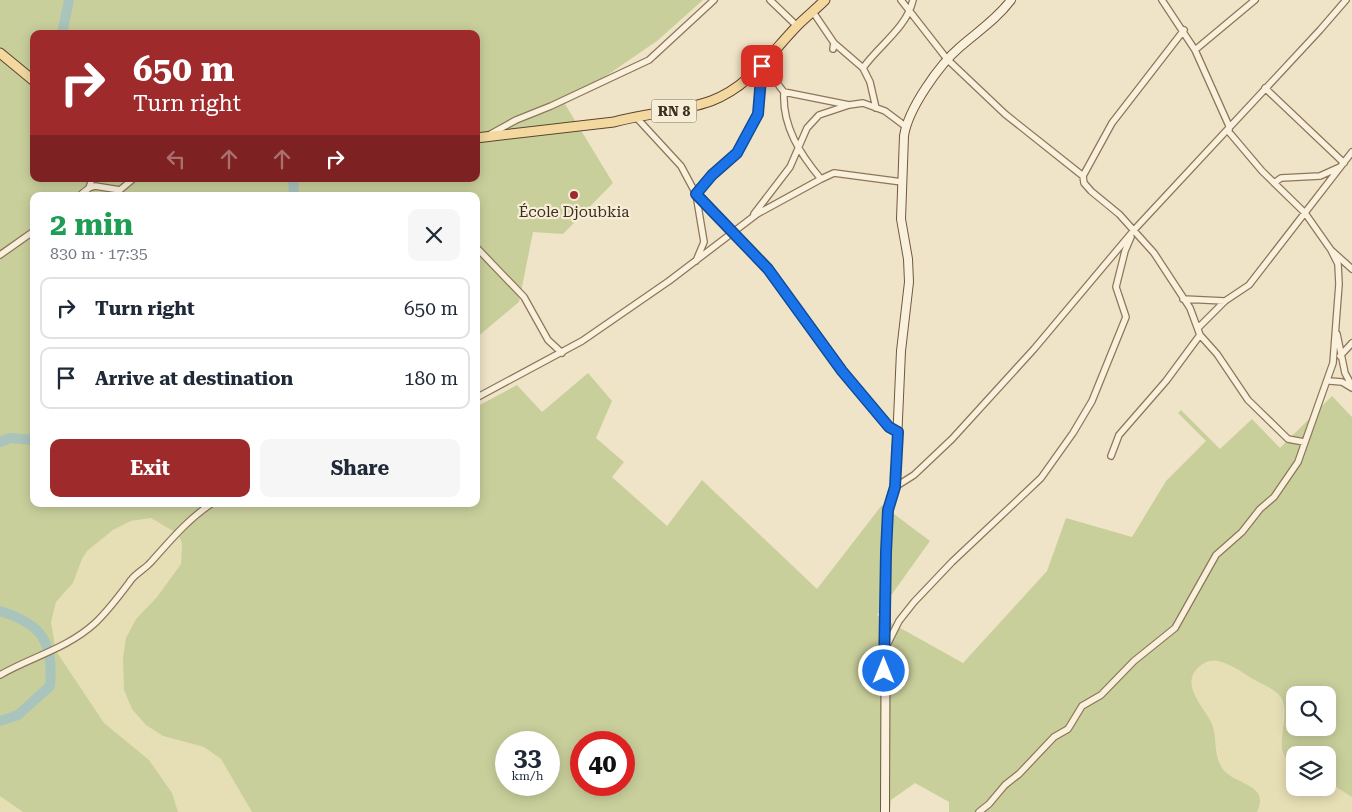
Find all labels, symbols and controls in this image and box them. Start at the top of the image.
pin [741,45,783,87]
text: 650 m [133,49,234,90]
icon: right [50,50,115,115]
icon: arrive [748,52,776,80]
text: Turn right [133,91,241,116]
road number: RN 8 [652,100,696,122]
icon: left [162,145,190,173]
icon: ahead [215,145,243,173]
icon: ahead [268,145,296,173]
icon: right [321,145,349,173]
marker: École Djoubkia [568,189,580,201]
place label: École Djoubkia [519,203,629,221]
text: 2 min [50,207,133,242]
button: close [408,209,460,261]
text: 830 m · 17:35 [50,244,148,263]
icon: right [52,294,80,322]
text: Turn right [95,297,195,320]
text: 650 m [404,297,458,320]
icon: arrive [52,364,80,392]
text: Arrive at destination [95,367,293,390]
text: 180 m [404,367,458,390]
button: Exit [50,439,250,497]
button: Share [260,439,460,497]
position arrow [857,644,909,696]
map controls [1286,686,1336,796]
button: search [1286,686,1336,736]
speed limit sign: 40 [570,731,635,796]
text: 33 [513,743,542,772]
button: layers [1286,746,1336,796]
text: km/h [511,769,544,783]

